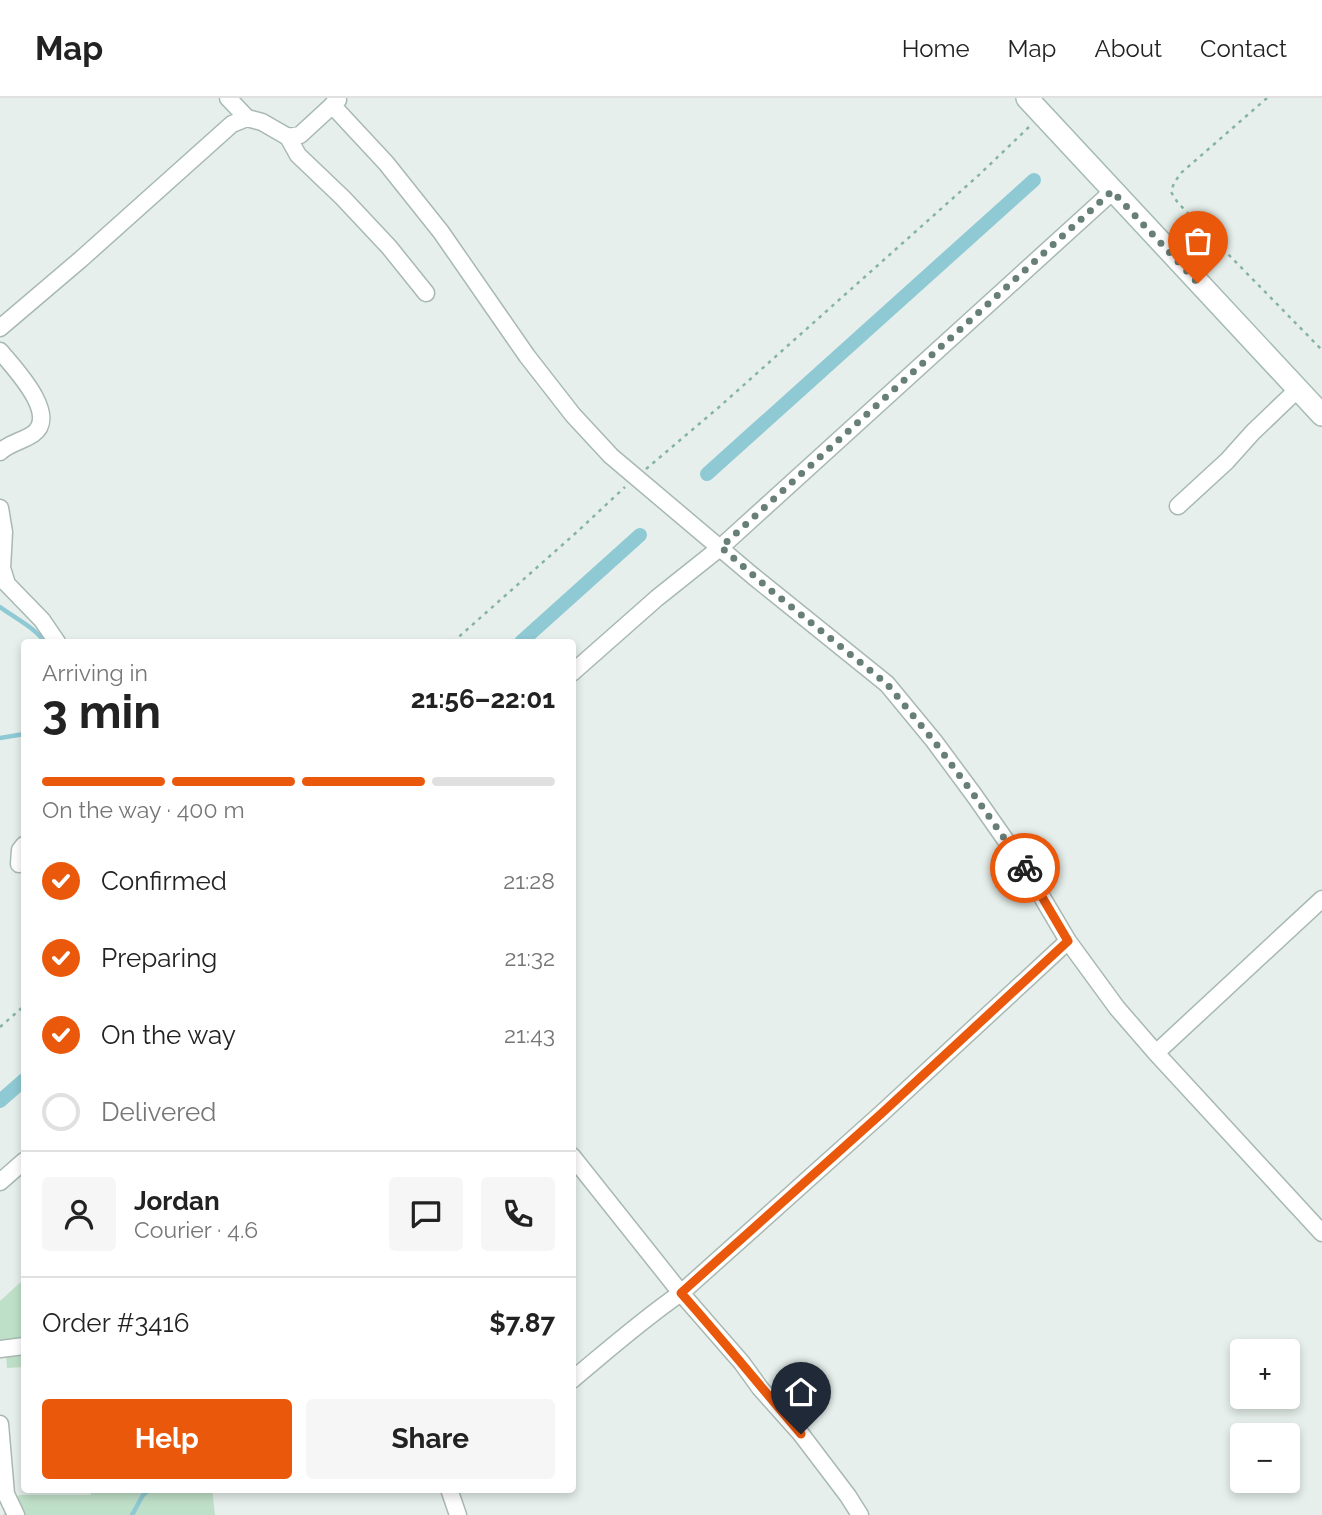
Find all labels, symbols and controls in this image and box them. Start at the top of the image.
text: Map [35,29,103,68]
text: Home [902,34,970,63]
text: Map [1008,34,1056,63]
text: About [1094,34,1162,63]
text: Contact [1200,34,1287,63]
pin [1168,211,1228,283]
icon: bag [1179,222,1217,260]
text: Arriving in [42,659,148,686]
text: 21:56–22:01 [411,684,555,714]
text: 3 min [42,685,161,739]
text: On the way · 400 m [42,796,245,823]
courier [990,833,1060,903]
icon: bike [1006,849,1044,887]
icon: check [42,862,80,900]
text: Confirmed [101,866,227,896]
text: 21:28 [503,867,555,894]
icon: check [42,939,80,977]
text: Preparing [101,943,217,973]
text: 21:32 [505,944,555,971]
icon: check [42,1016,80,1054]
text: On the way [101,1020,236,1050]
text: 21:43 [504,1021,555,1048]
text: Delivered [101,1097,216,1127]
button: person [42,1177,116,1251]
button: chat [389,1177,463,1251]
button: phone [481,1177,555,1251]
text: Jordan [134,1186,220,1216]
text: Courier · 4.6 [134,1216,258,1243]
text: Order #3416 [42,1308,189,1338]
text: $7.87 [489,1308,555,1338]
map controls [1230,1339,1300,1493]
button: + [1230,1339,1300,1409]
pin [771,1362,831,1434]
icon: home [782,1373,820,1411]
button: Help [42,1399,292,1479]
button: Share [306,1399,555,1479]
button: − [1230,1423,1300,1493]

